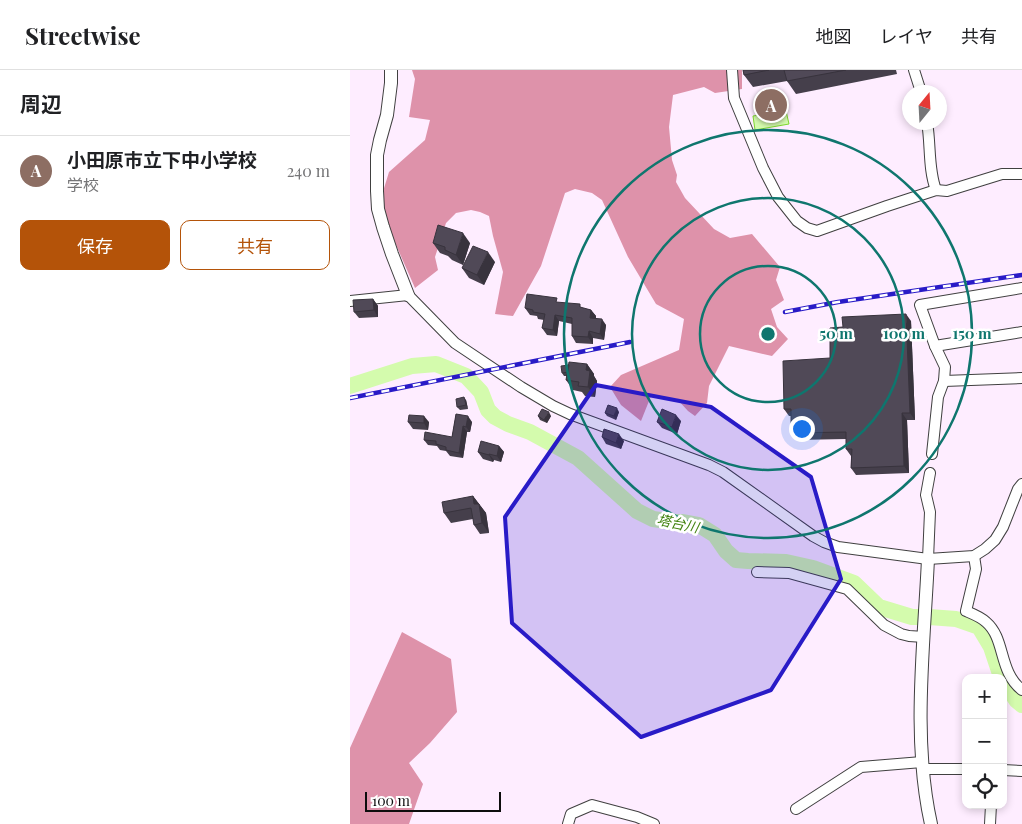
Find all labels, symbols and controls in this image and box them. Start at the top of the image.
text: Streetwise [25,19,141,51]
text: 地図 [816,24,852,48]
text: レイヤ [880,24,933,48]
text: 共有 [961,24,997,48]
north arrow [902,85,947,130]
pin: A [755,86,787,124]
text: 周辺 [20,89,62,117]
text: 小田原市立下中小学校 [67,146,257,172]
text: A [31,160,41,181]
text: 240 m [287,160,330,181]
text: 学校 [67,174,99,195]
button: 保存 [20,220,170,270]
button: 共有 [180,220,330,270]
text: 50 m [819,323,853,343]
text: 100 m [883,323,926,343]
text: 150 m [952,323,992,343]
centre of rings [759,325,777,343]
your location [789,416,815,442]
water label: 塔台川 [655,509,702,537]
map controls [962,674,1007,809]
button: + [962,674,1007,719]
button: − [962,719,1007,764]
button: locate [962,764,1007,809]
scale bar [365,789,501,812]
text: 100 m [372,791,410,810]

